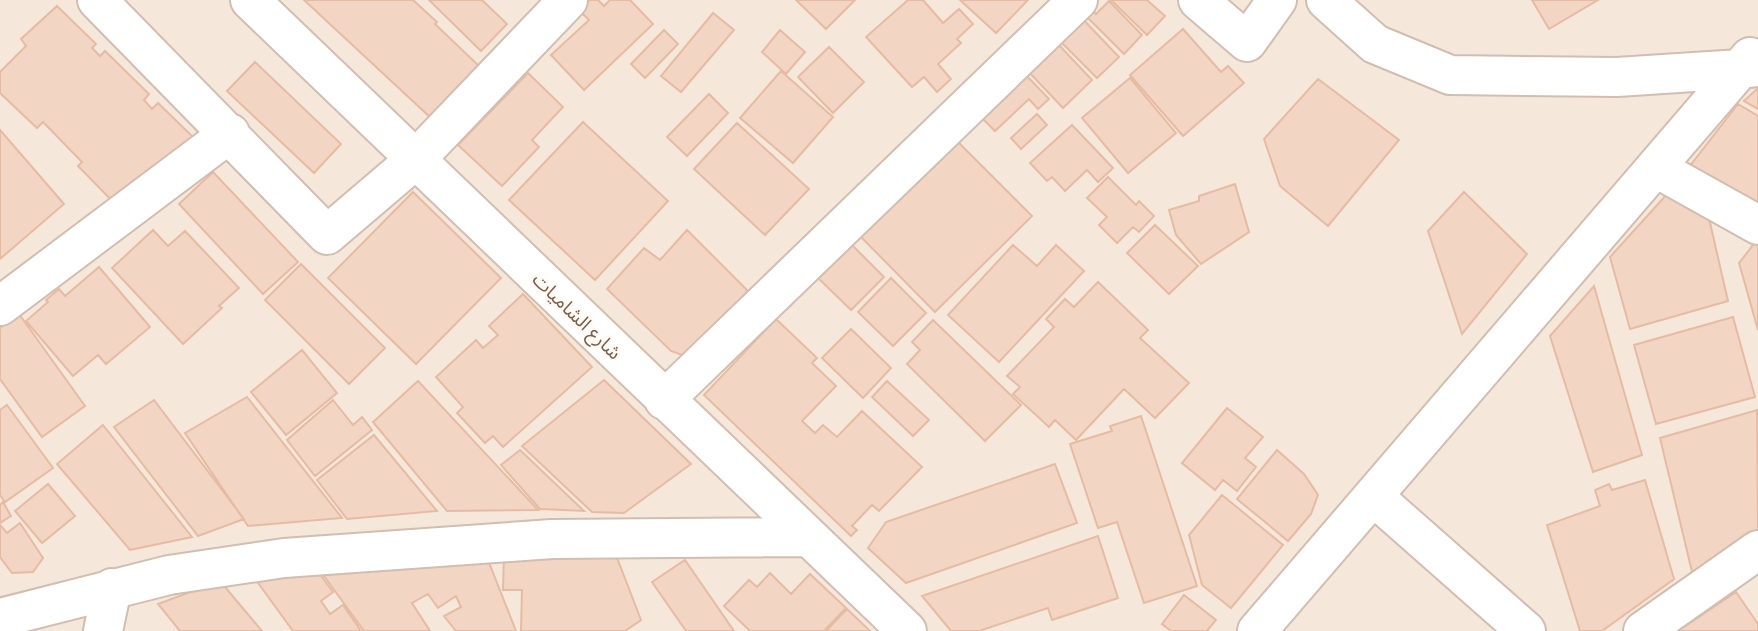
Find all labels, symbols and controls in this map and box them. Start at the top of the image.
street label: شارع الشاميات [526,268,626,366]

